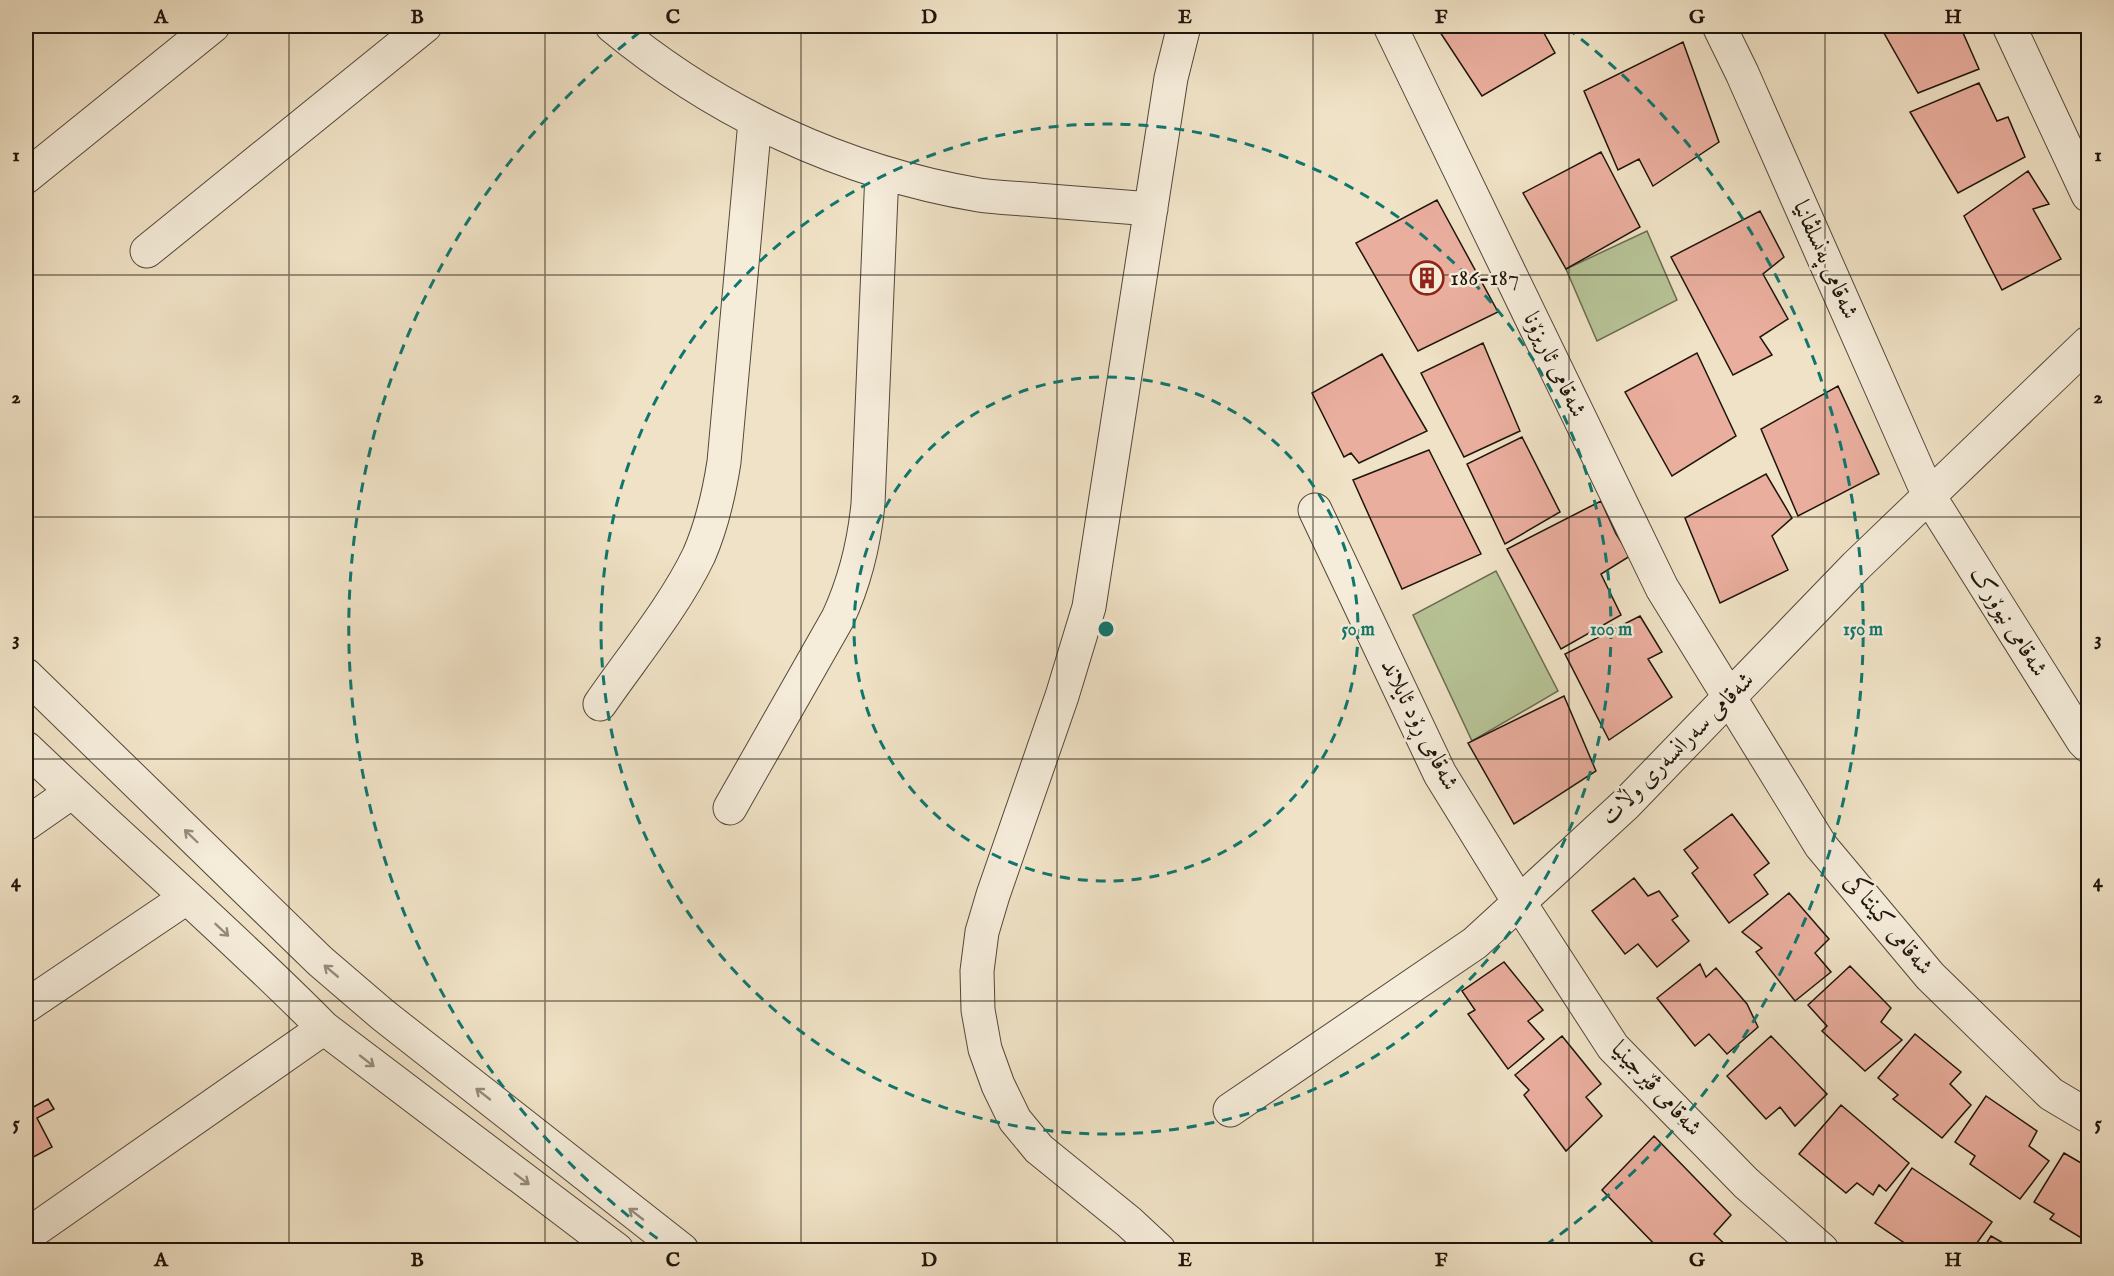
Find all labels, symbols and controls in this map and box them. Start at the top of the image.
text: A [153,5,169,30]
text: B [410,5,424,30]
text: C [666,5,680,30]
text: D [921,5,937,30]
text: E [1178,5,1192,30]
text: F [1435,5,1448,30]
text: G [1689,5,1706,30]
text: H [1944,5,1962,30]
text: 1 [12,143,20,168]
text: 1 [2094,143,2102,168]
street label: شەقامی پەنسلڤانیا [1785,196,1865,324]
building icon: 186-187 [1409,260,1445,296]
place label: 186-187 [1450,263,1519,294]
street label: شەقامی ئاریزۆنا [1515,307,1593,423]
text: 2 [11,385,21,410]
text: 2 [2093,385,2103,410]
street label: شەقامی نیوۆرک [1962,561,2054,683]
centre of rings [1096,619,1116,639]
text: 50 m [1341,619,1375,642]
text: 100 m [1590,619,1632,642]
text: 150 m [1843,619,1883,642]
text: 3 [12,627,20,652]
text: 3 [2094,627,2102,652]
street label: شەقامی ڕۆد ئایلاند [1371,654,1465,797]
street label: شەقامی سەرانسەری وڵات [1594,665,1762,833]
one-way arrow [183,829,198,843]
street label: شەقامی کینتاکی [1836,867,1940,982]
text: 4 [11,869,22,894]
text: 4 [2093,869,2104,894]
one-way arrow [214,923,229,937]
one-way arrow [324,964,339,978]
street label: شەقامی ڤێرجینیا [1604,1034,1708,1144]
one-way arrow [358,1054,374,1067]
one-way arrow [475,1087,491,1100]
text: 5 [12,1111,20,1136]
text: 5 [2094,1111,2102,1136]
one-way arrow [514,1172,530,1185]
one-way arrow [628,1208,644,1221]
text: A [153,1248,169,1273]
text: B [410,1248,424,1273]
text: C [666,1248,680,1273]
text: D [921,1248,937,1273]
text: E [1178,1248,1192,1273]
text: F [1435,1248,1448,1273]
text: G [1689,1248,1706,1273]
text: H [1944,1248,1962,1273]

